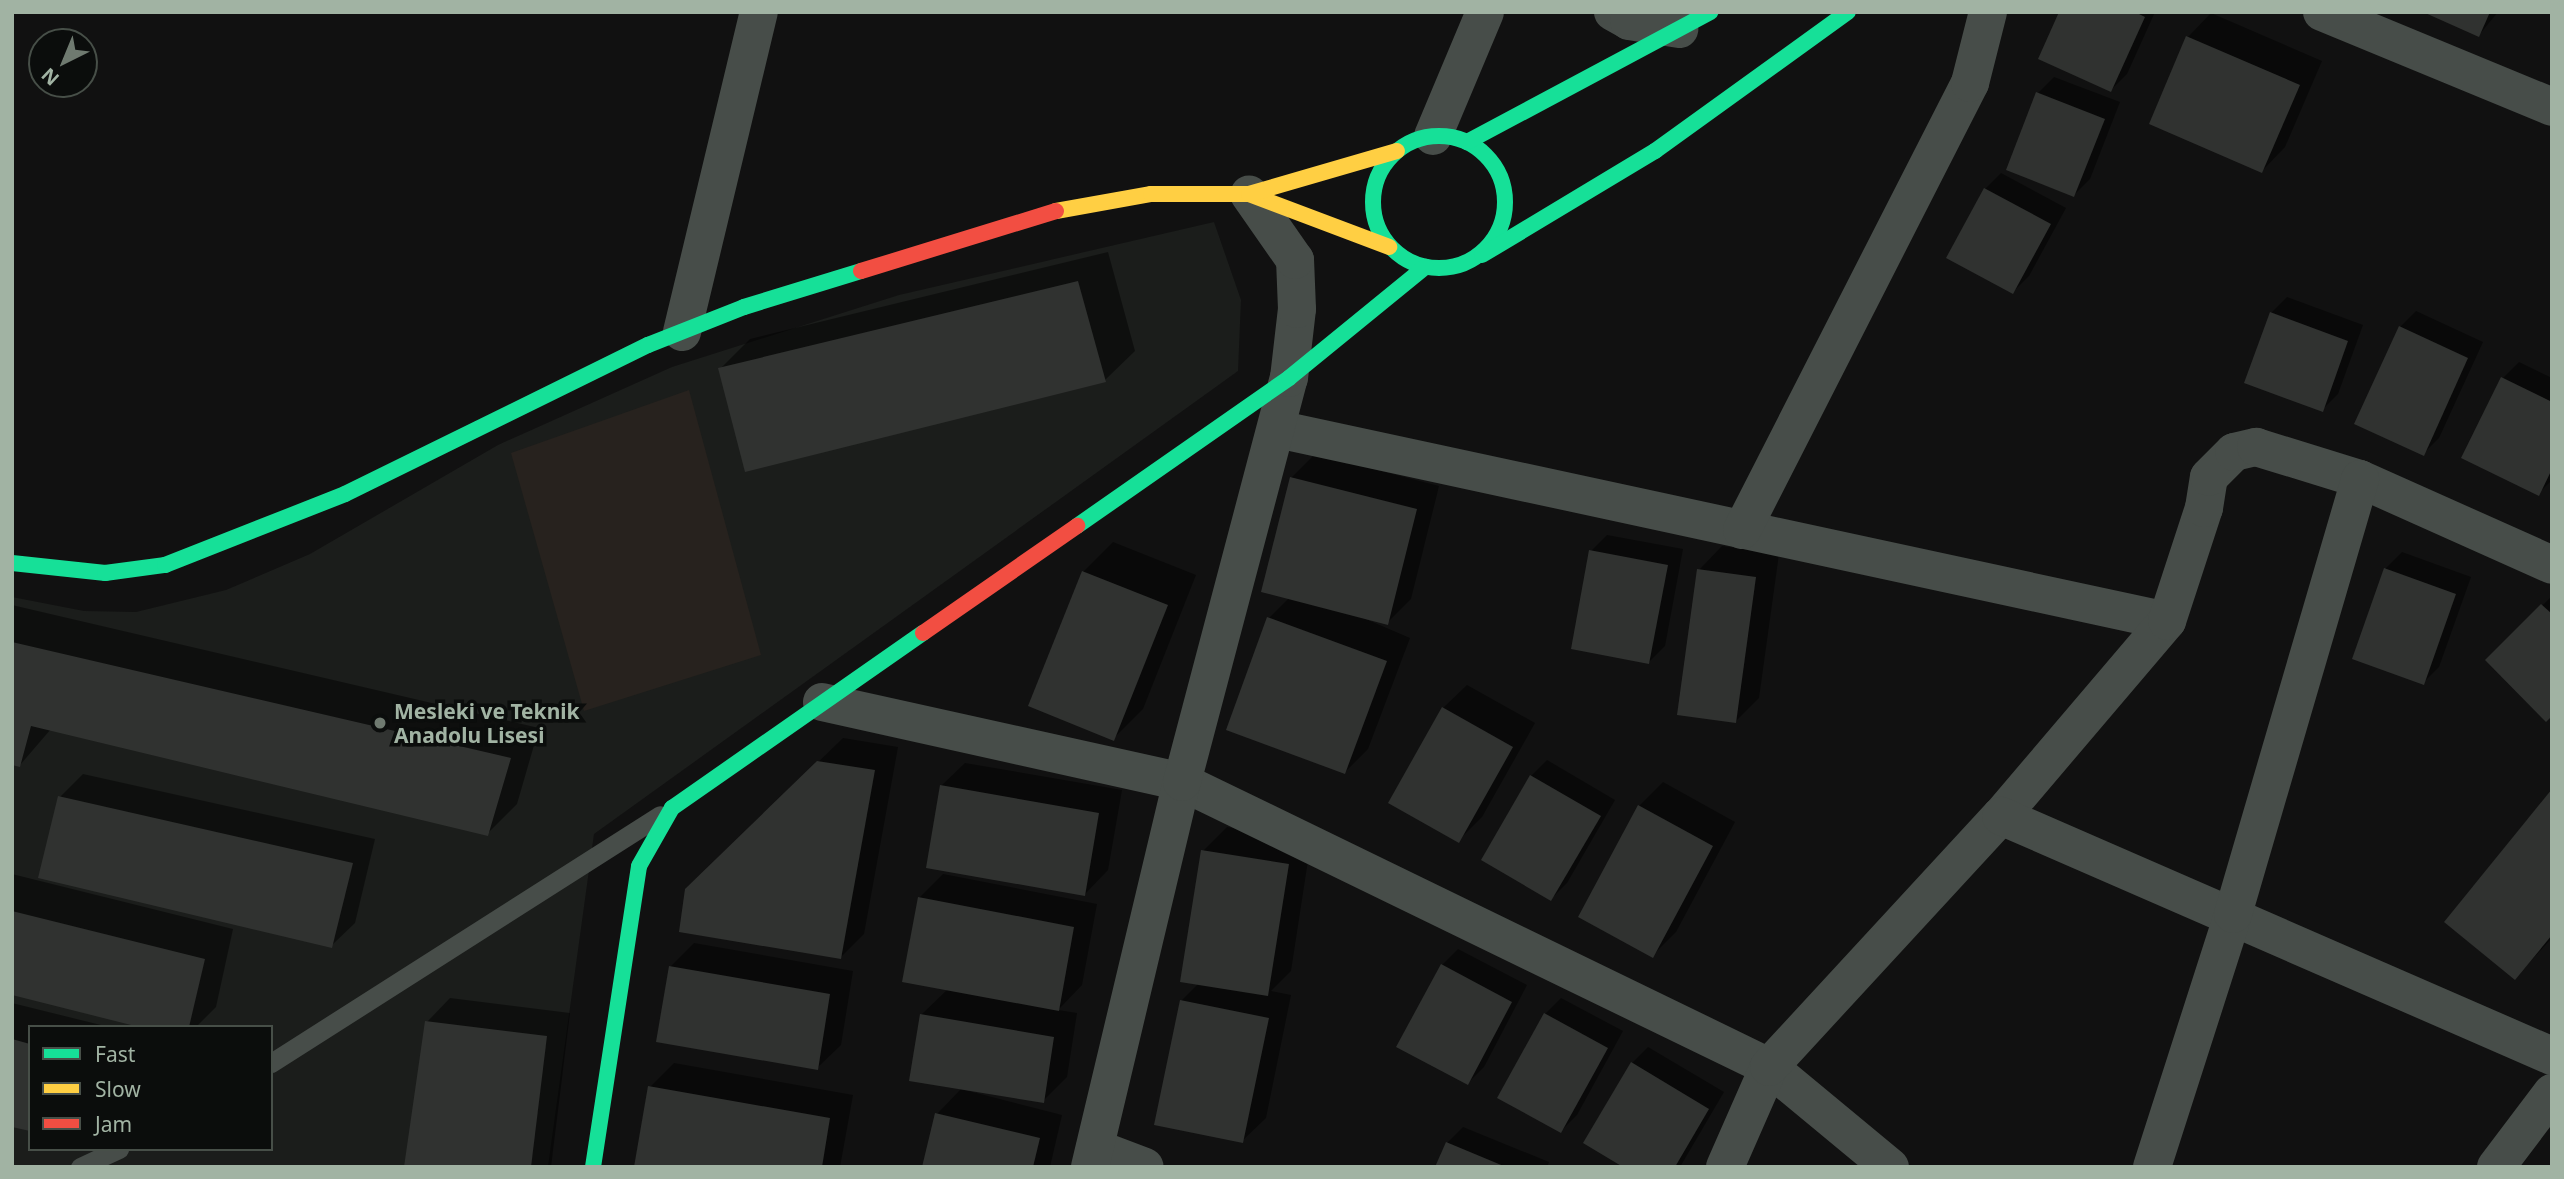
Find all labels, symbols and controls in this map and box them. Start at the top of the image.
north arrow [28,28,98,98]
text: N [36,62,65,92]
place label: Mesleki ve Teknik Anadolu Lisesi [394,698,580,748]
marker: Mesleki ve Teknik Anadolu Lisesi [372,715,388,731]
legend [28,1025,273,1151]
text: Fast [95,1040,135,1068]
text: Slow [95,1075,141,1103]
text: Jam [95,1110,132,1138]

